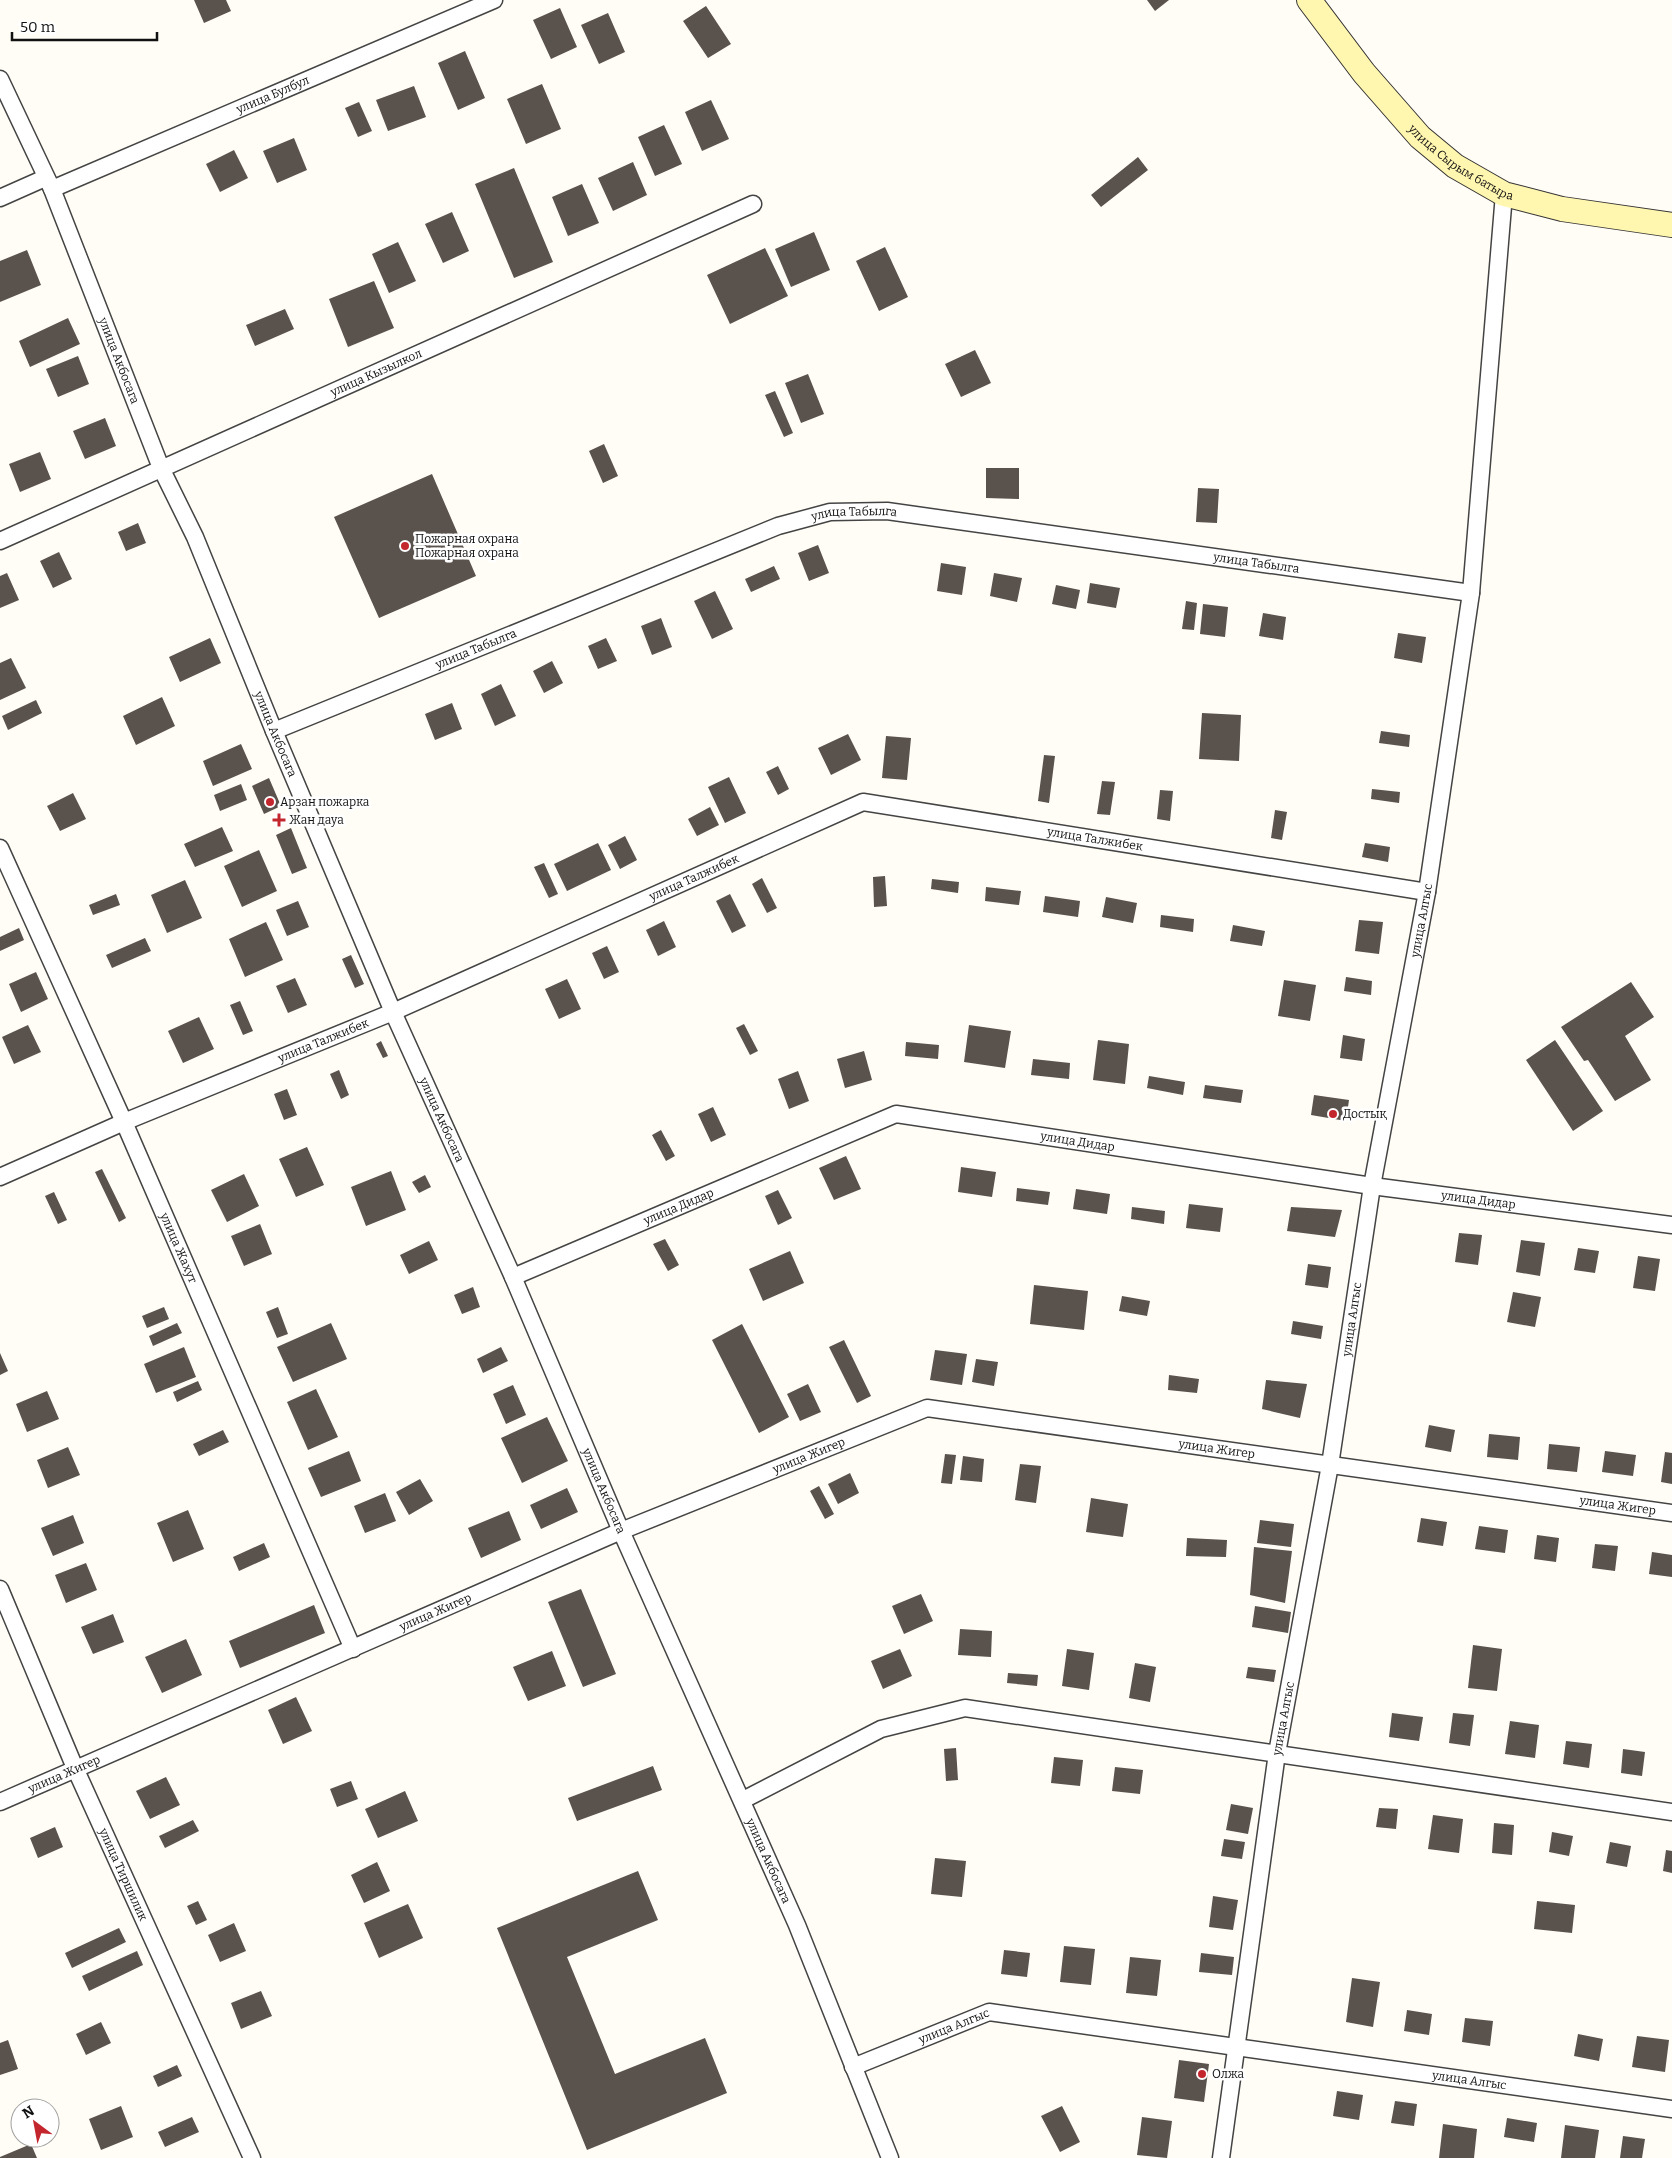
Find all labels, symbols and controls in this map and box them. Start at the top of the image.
scale bar [12,10,158,42]
text: 50 m [20,18,56,36]
street label: улица Булбул [233,73,311,117]
street label: улица Сырым батыра [1405,121,1515,203]
street label: улица Акбосага [96,315,142,406]
street label: улица Кызылкол [327,346,424,400]
street label: улица Табылга [809,504,899,524]
place label: Пожарная охрана Пожарная охрана [415,532,519,560]
marker: Пожарная охрана Пожарная охрана [399,540,411,552]
street label: улица Табылга [1212,550,1301,576]
street label: улица Табылга [432,626,519,672]
street label: улица Акбосага [251,688,300,779]
place label: Арзан пожарка [280,795,370,809]
marker: Арзан пожарка [264,796,276,808]
place label: Жан дауа [289,813,344,827]
marker: Жан дауа [273,814,285,826]
street label: улица Талжибек [1045,824,1144,854]
street label: улица Талжибек [646,851,741,904]
street label: улица Алгыс [1408,883,1435,959]
street label: улица Талжибек [275,1016,371,1066]
street label: улица Акбосага [416,1074,467,1165]
place label: Достық [1343,1107,1388,1121]
marker: Достық [1327,1108,1339,1120]
street label: улица Дидар [1039,1129,1116,1154]
street label: улица Дидар [640,1185,716,1228]
street label: улица Дидар [1439,1188,1517,1212]
street label: улица Жахут [157,1210,200,1285]
street label: улица Алгыс [1339,1281,1364,1358]
street label: улица Жигер [770,1435,847,1477]
street label: улица Жигер [1177,1436,1256,1461]
street label: улица Акбосага [579,1445,628,1536]
street label: улица Жигер [1578,1493,1657,1518]
street label: улица Жигер [396,1590,473,1634]
street label: улица Алгыс [1270,1680,1297,1757]
street label: улица Жигер [25,1752,102,1796]
street label: улица Акбосага [743,1815,794,1906]
street label: улица Тиршилик [96,1825,150,1923]
street label: улица Алгыс [916,2006,991,2047]
place label: Олжа [1212,2067,1245,2081]
marker: Олжа [1196,2068,1208,2080]
street label: улица Алгыс [1430,2068,1508,2092]
north arrow [10,2098,60,2148]
text: N [19,2102,38,2122]

